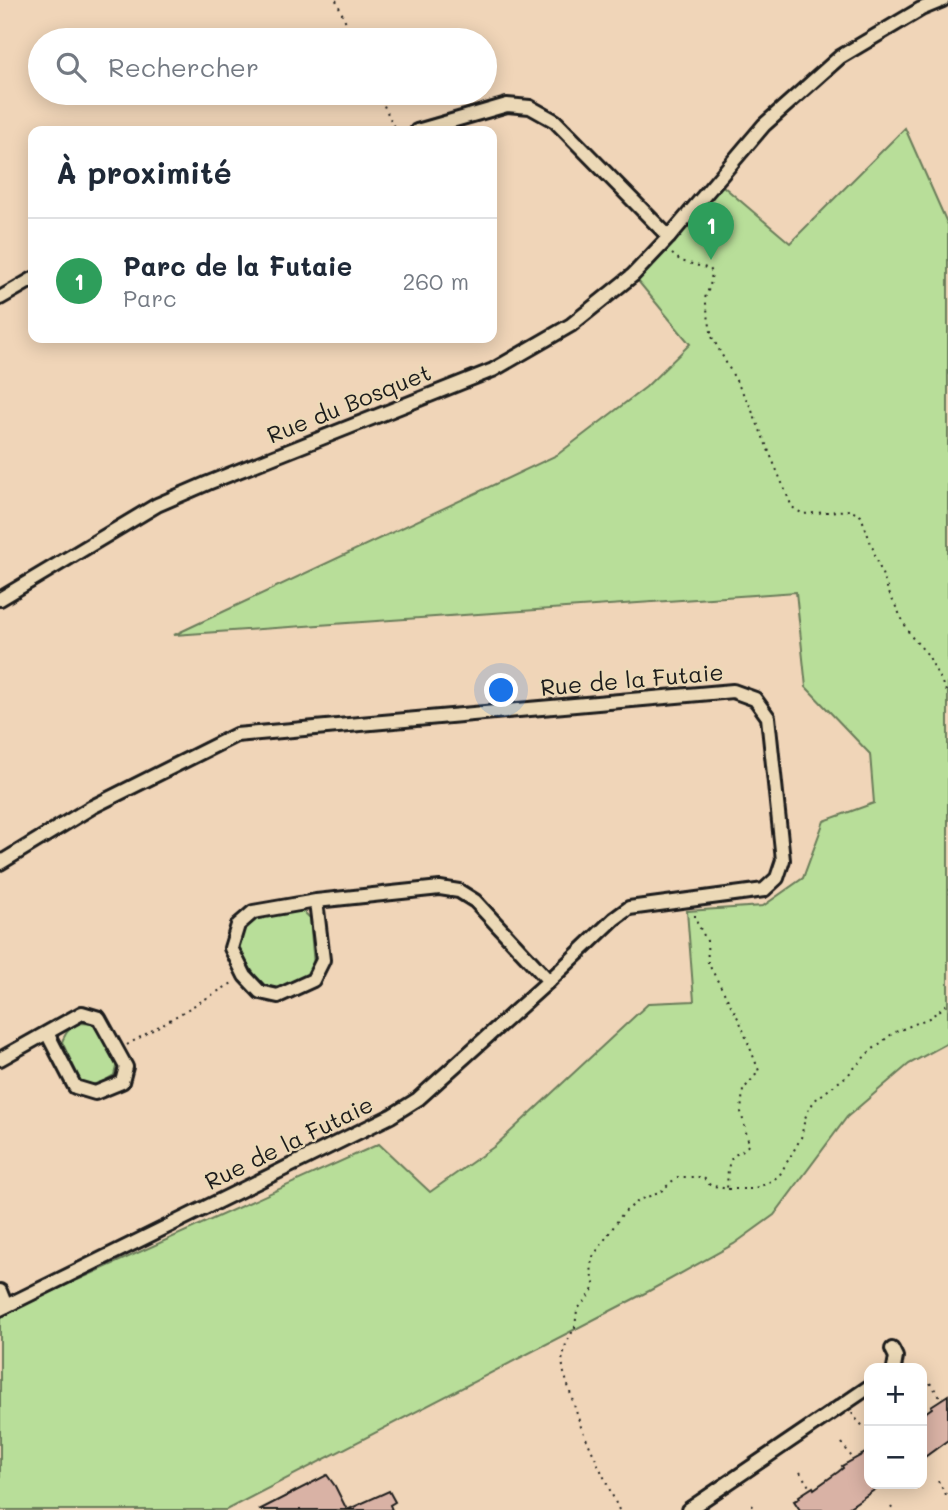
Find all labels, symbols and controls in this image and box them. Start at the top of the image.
search box [28,28,497,105]
icon: search [52,48,90,86]
text: Rechercher [108,50,259,84]
text: À proximité [56,152,232,192]
pin: 1 [688,202,734,260]
text: Parc de la Futaie [123,249,352,283]
text: 1 [74,266,84,296]
text: 260 m [402,266,469,296]
text: Parc [123,283,176,313]
street label: Rue du Bosquet [262,357,435,450]
street label: Rue de la Futaie [539,656,725,702]
your location [484,673,518,707]
street label: Rue de la Futaie [199,1088,378,1196]
map controls [864,1363,927,1489]
button: + [864,1363,927,1426]
button: − [864,1426,927,1489]

